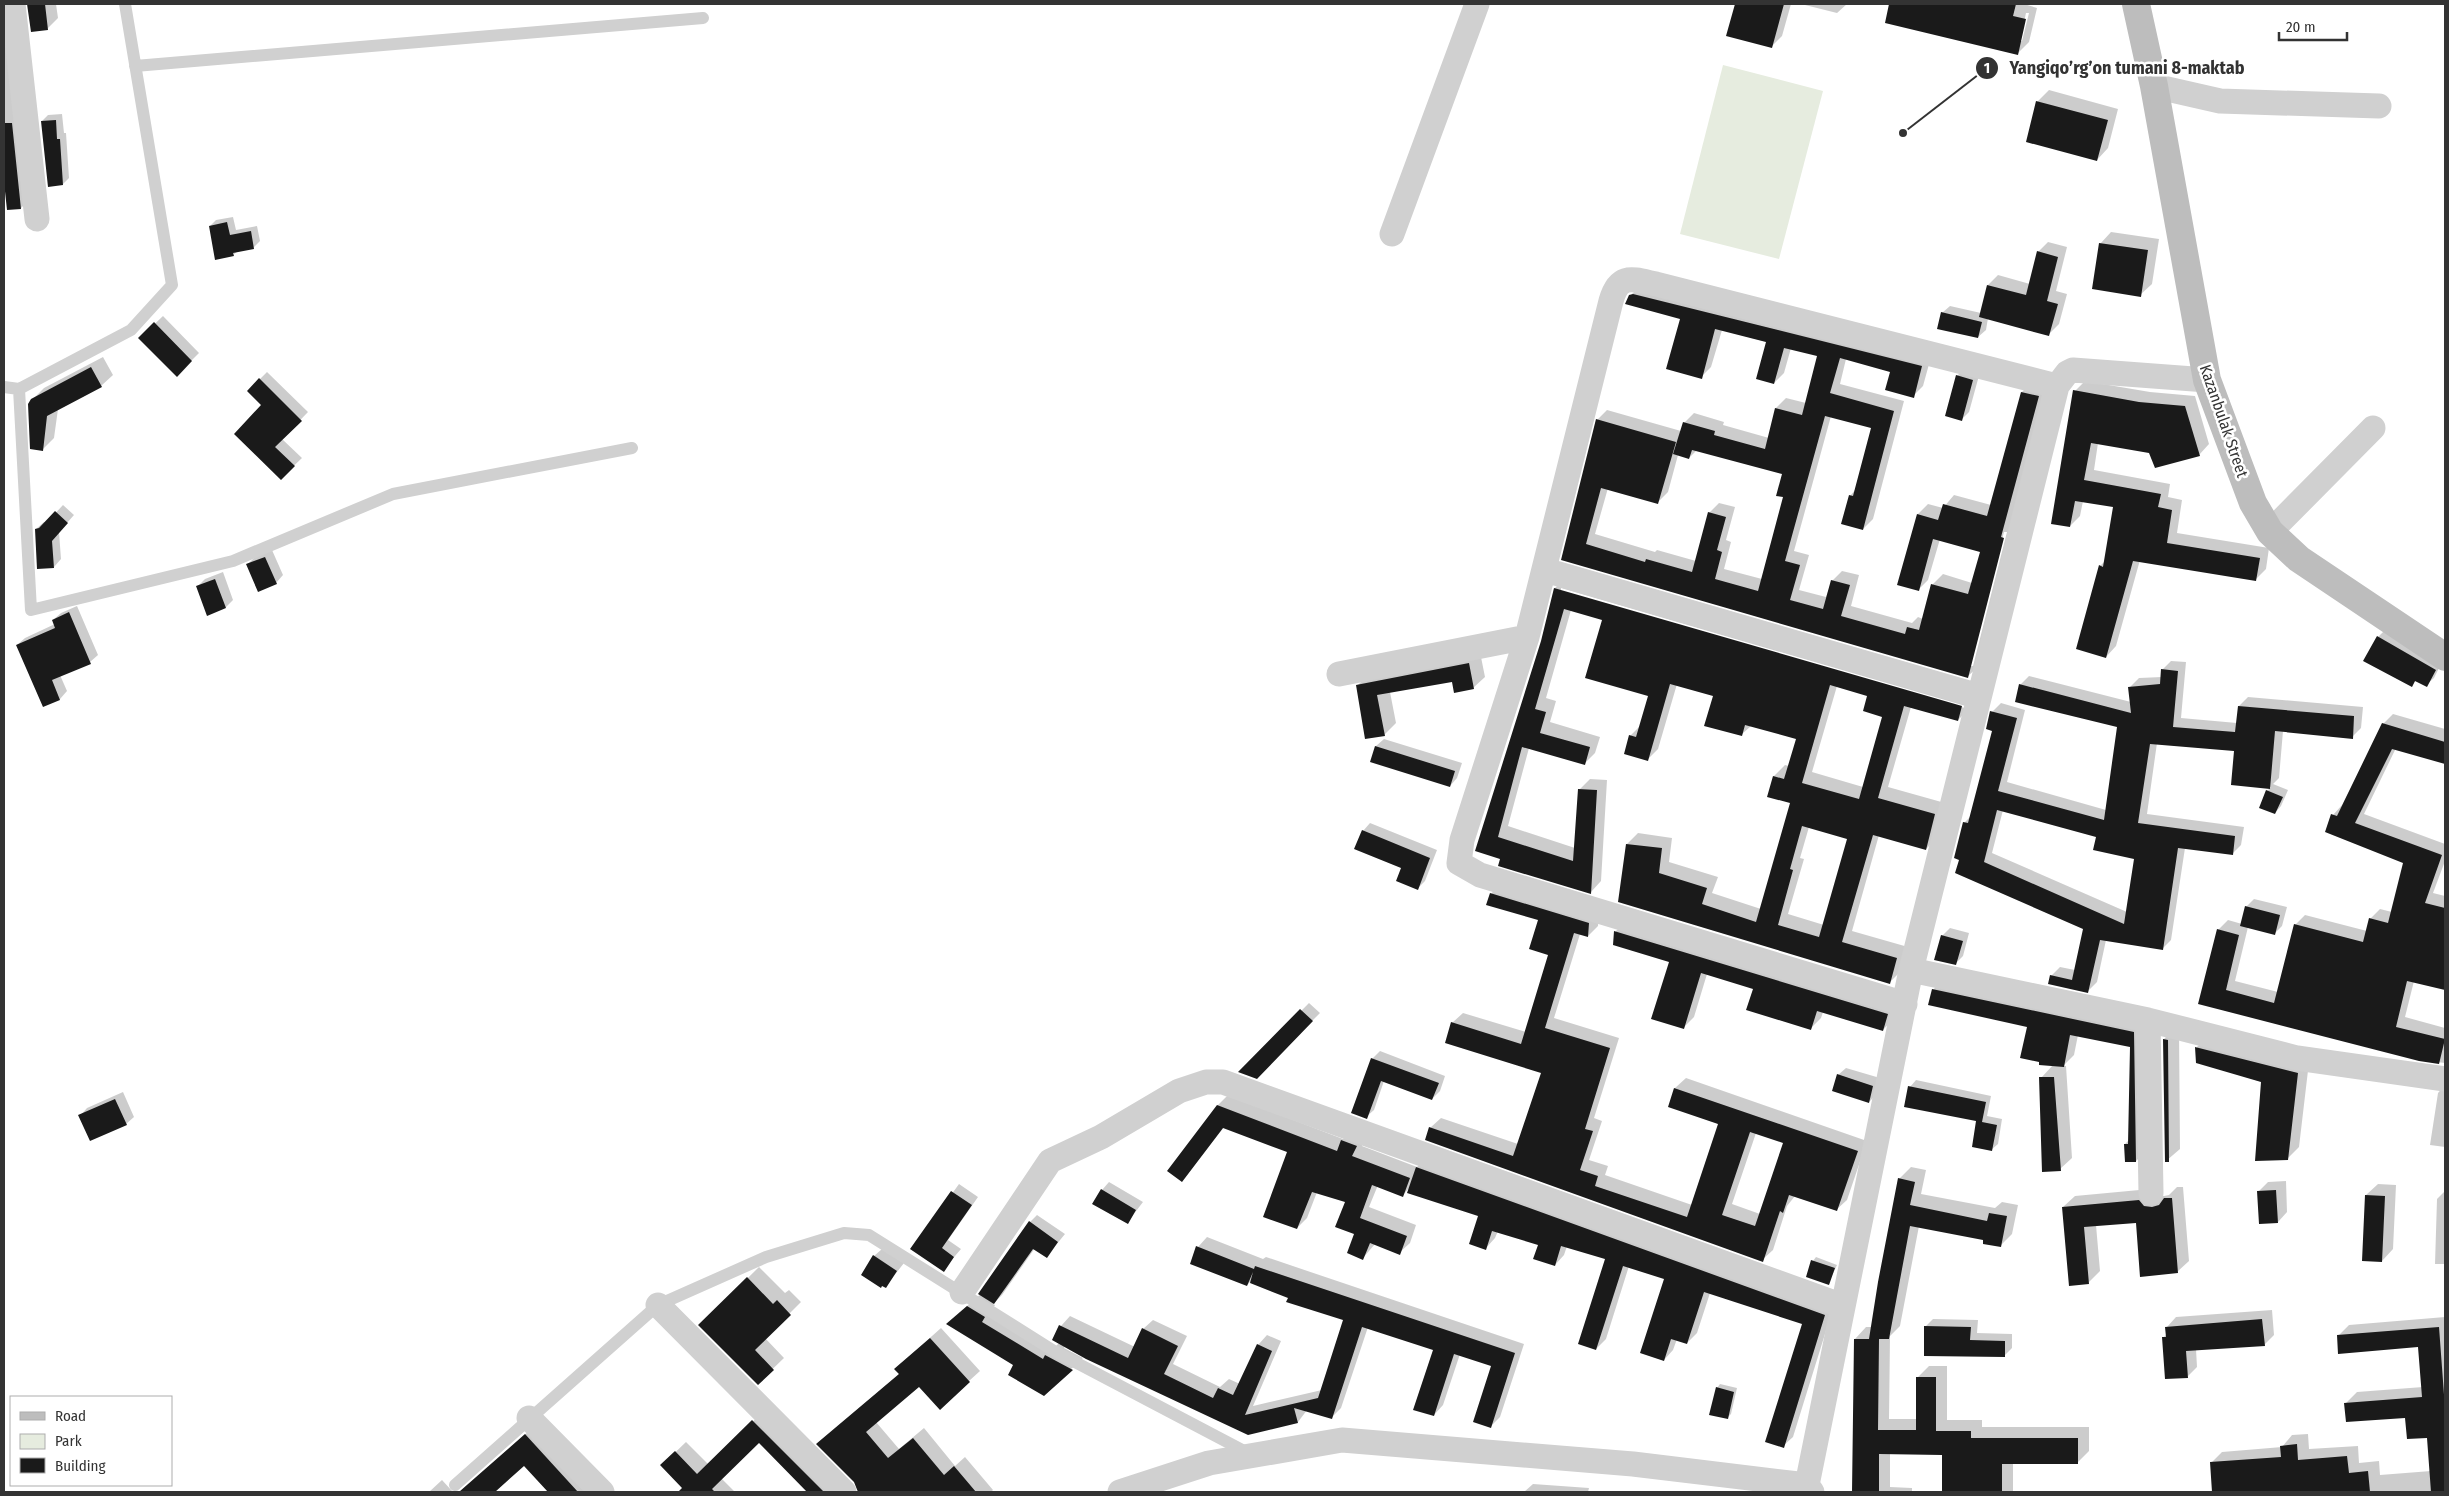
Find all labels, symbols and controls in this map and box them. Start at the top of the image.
scale bar [2279,10,2346,42]
text: 20 m [2286,18,2316,36]
callout: Yangiqo’rg’on tumani 8-maktab [1975,51,2255,84]
text: Yangiqo’rg’on tumani 8-maktab [2009,57,2245,79]
text: 1 [1984,59,1990,77]
street label: Kazanbulak Street [2196,362,2252,481]
legend [10,1396,172,1486]
text: Road [55,1407,86,1425]
text: Park [55,1432,82,1450]
text: Building [55,1457,106,1475]

